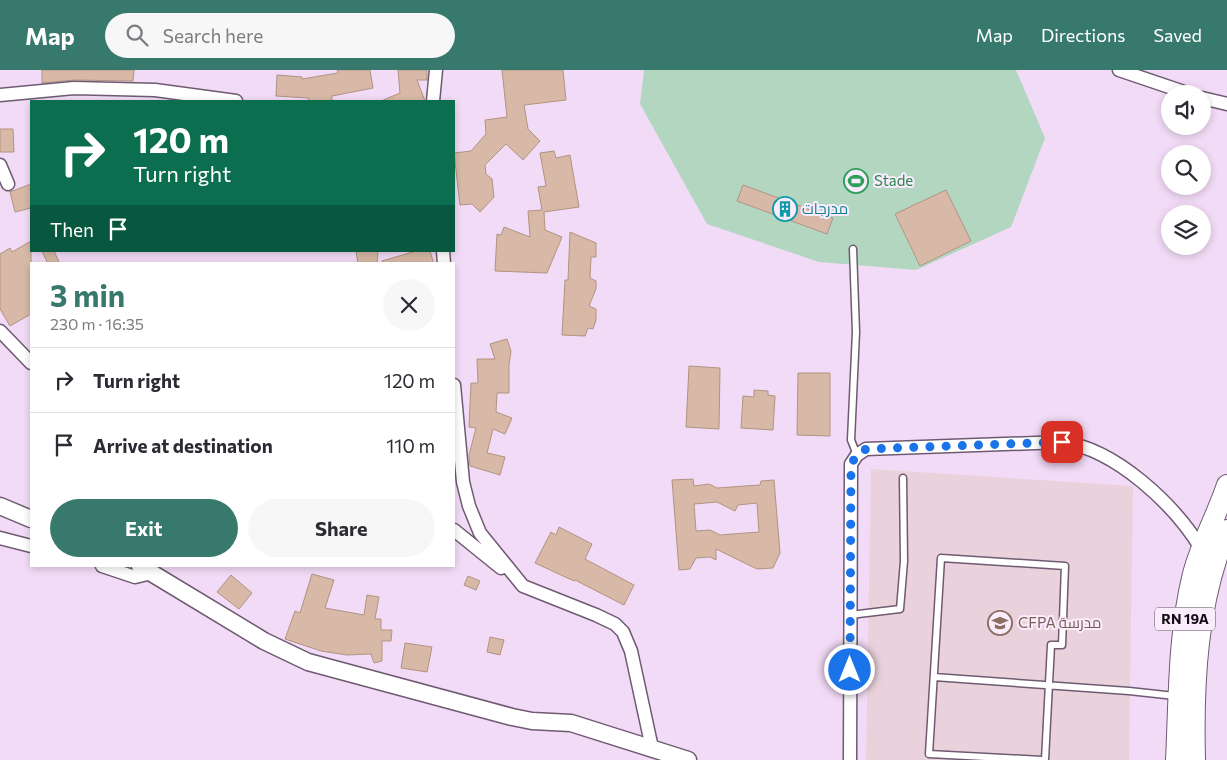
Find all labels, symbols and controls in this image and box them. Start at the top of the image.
search box [105,13,455,58]
text: Map [25,21,75,50]
icon: search [123,21,151,49]
text: Search here [163,24,263,47]
text: Map [976,24,1013,46]
text: Directions [1041,24,1125,46]
text: Saved [1153,24,1202,46]
map controls [1161,85,1211,255]
button: sound [1161,85,1211,135]
text: 120 m [133,117,229,160]
icon: right [50,120,115,185]
button: search [1161,145,1211,195]
text: Turn right [133,160,231,187]
sports icon: Stade [843,168,869,194]
place label: Stade [874,171,913,189]
building icon: مدرجات [772,196,798,222]
place label: مدرجات [802,199,848,218]
button: layers [1161,205,1211,255]
icon: arrive [104,215,132,243]
text: Then [50,218,94,241]
text: 3 min [50,276,125,313]
button: close [383,279,435,331]
text: 230 m · 16:35 [50,314,144,333]
icon: right [50,366,78,394]
text: Turn right [93,369,180,392]
text: 120 m [384,369,435,392]
pin [1041,421,1083,463]
icon: arrive [1048,428,1076,456]
icon: arrive [50,431,78,459]
text: Arrive at destination [93,434,273,457]
text: 110 m [386,434,435,457]
button: Exit [50,499,238,557]
button: Share [248,499,435,557]
road number: RN 19A [1155,608,1215,630]
school or university icon: CFPA مدرسة [987,610,1013,636]
place label: CFPA مدرسة [1018,613,1101,632]
position arrow [823,643,875,695]

